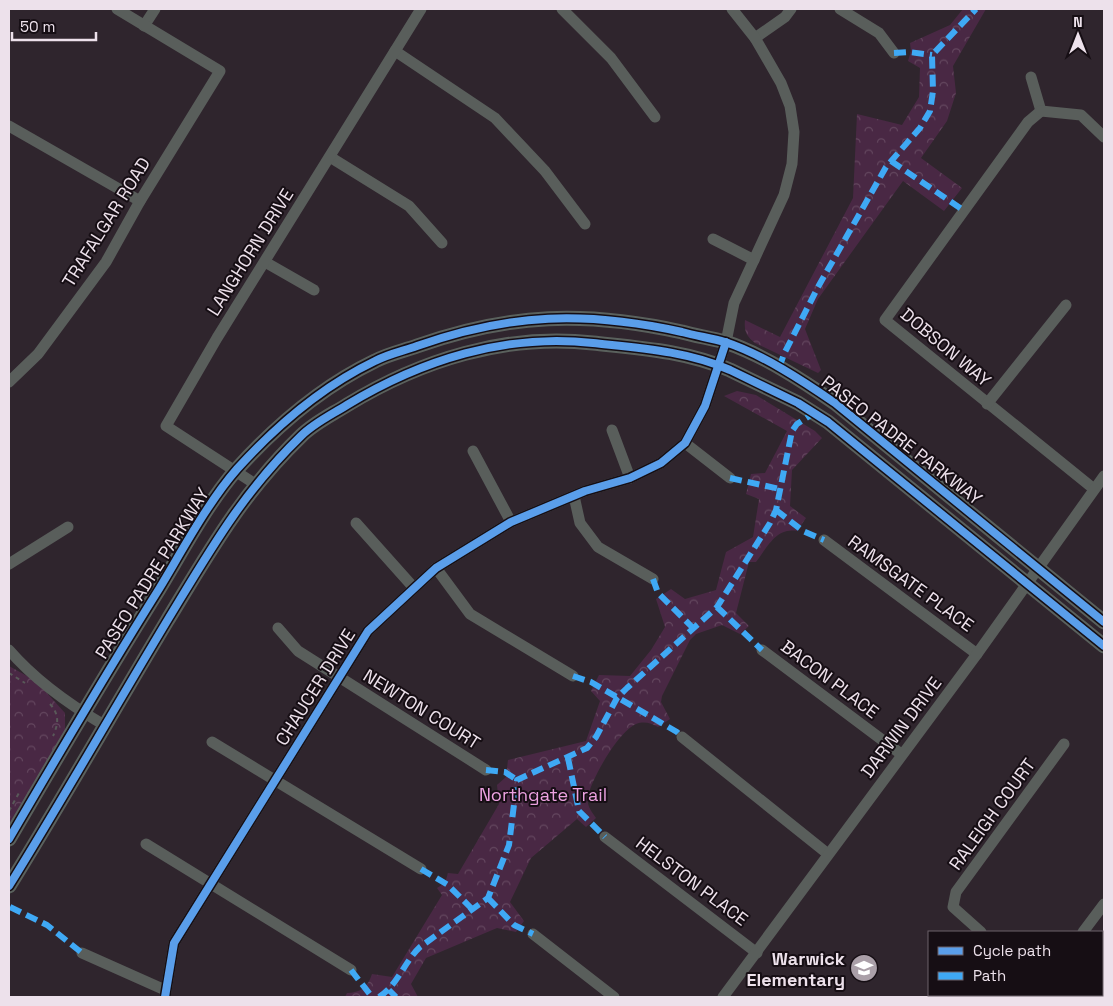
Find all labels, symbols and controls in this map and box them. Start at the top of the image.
scale bar [12,10,96,42]
north arrow [1053,10,1103,60]
text: N [1073,13,1083,31]
text: 50 m [20,17,55,36]
street label: TRAFALGAR ROAD [57,153,155,291]
street label: LANGHORN DRIVE [202,184,298,320]
street label: DOBSON WAY [896,302,996,392]
street label: PASEO PADRE PARKWAY [817,370,987,510]
street label: PASEO PADRE PARKWAY [90,483,214,663]
street label: RAMSGATE PLACE [844,530,978,636]
street label: CHAUCER DRIVE [270,624,360,750]
street label: BACON PLACE [776,635,884,723]
street label: NEWTON COURT [359,664,485,754]
street label: DARWIN DRIVE [856,672,946,782]
street label: RALEIGH COURT [944,753,1041,874]
park label: Northgate Trail [479,783,607,806]
street label: HELSTON PLACE [631,831,753,931]
legend [928,931,1103,996]
text: Cycle path [973,941,1051,960]
place label: Warwick Elementary [746,947,845,991]
school or university icon: Warwick Elementary [849,953,879,983]
text: Path [973,966,1006,985]

